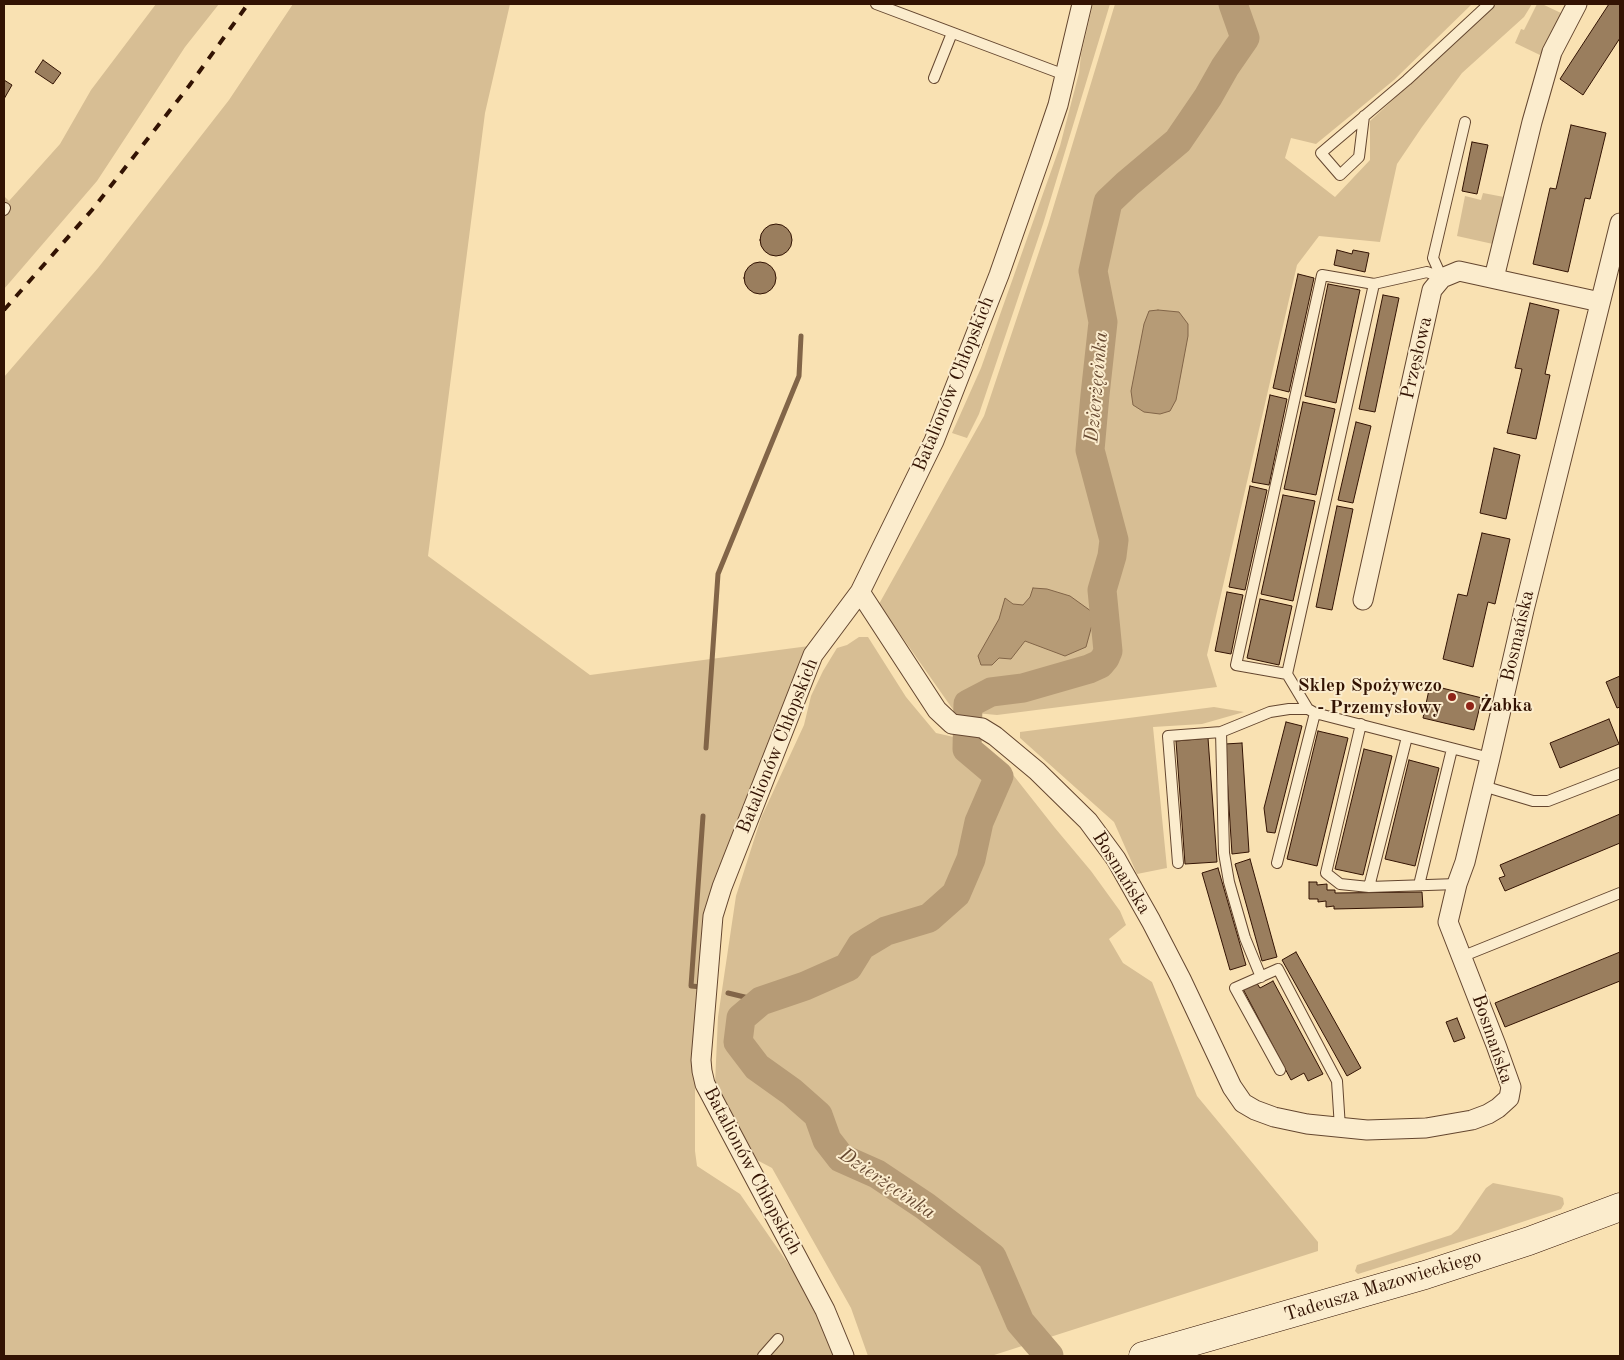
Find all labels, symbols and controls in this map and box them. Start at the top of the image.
street label: Batalionów Chłopskich [908,293,1000,475]
street label: Przęsłowa [1396,315,1438,401]
water label: Dzierżęcinka [1080,330,1114,444]
street label: Bosmańska [1496,588,1540,684]
street label: Batalionów Chłopskich [732,655,824,837]
place label: Sklep Spożywczo - Przemysłowy [1298,675,1442,719]
marker: Sklep Spożywczo - Przemysłowy [1446,691,1458,703]
place label: Żabka [1480,695,1532,717]
marker: Żabka [1464,700,1476,712]
street label: Bosmańska [1087,828,1155,918]
street label: Bosmańska [1466,991,1518,1087]
street label: Batalionów Chłopskich [698,1083,806,1259]
water label: Dzierżęcinka [834,1143,940,1225]
street label: Tadeusza Mazowieckiego [1282,1245,1484,1327]

